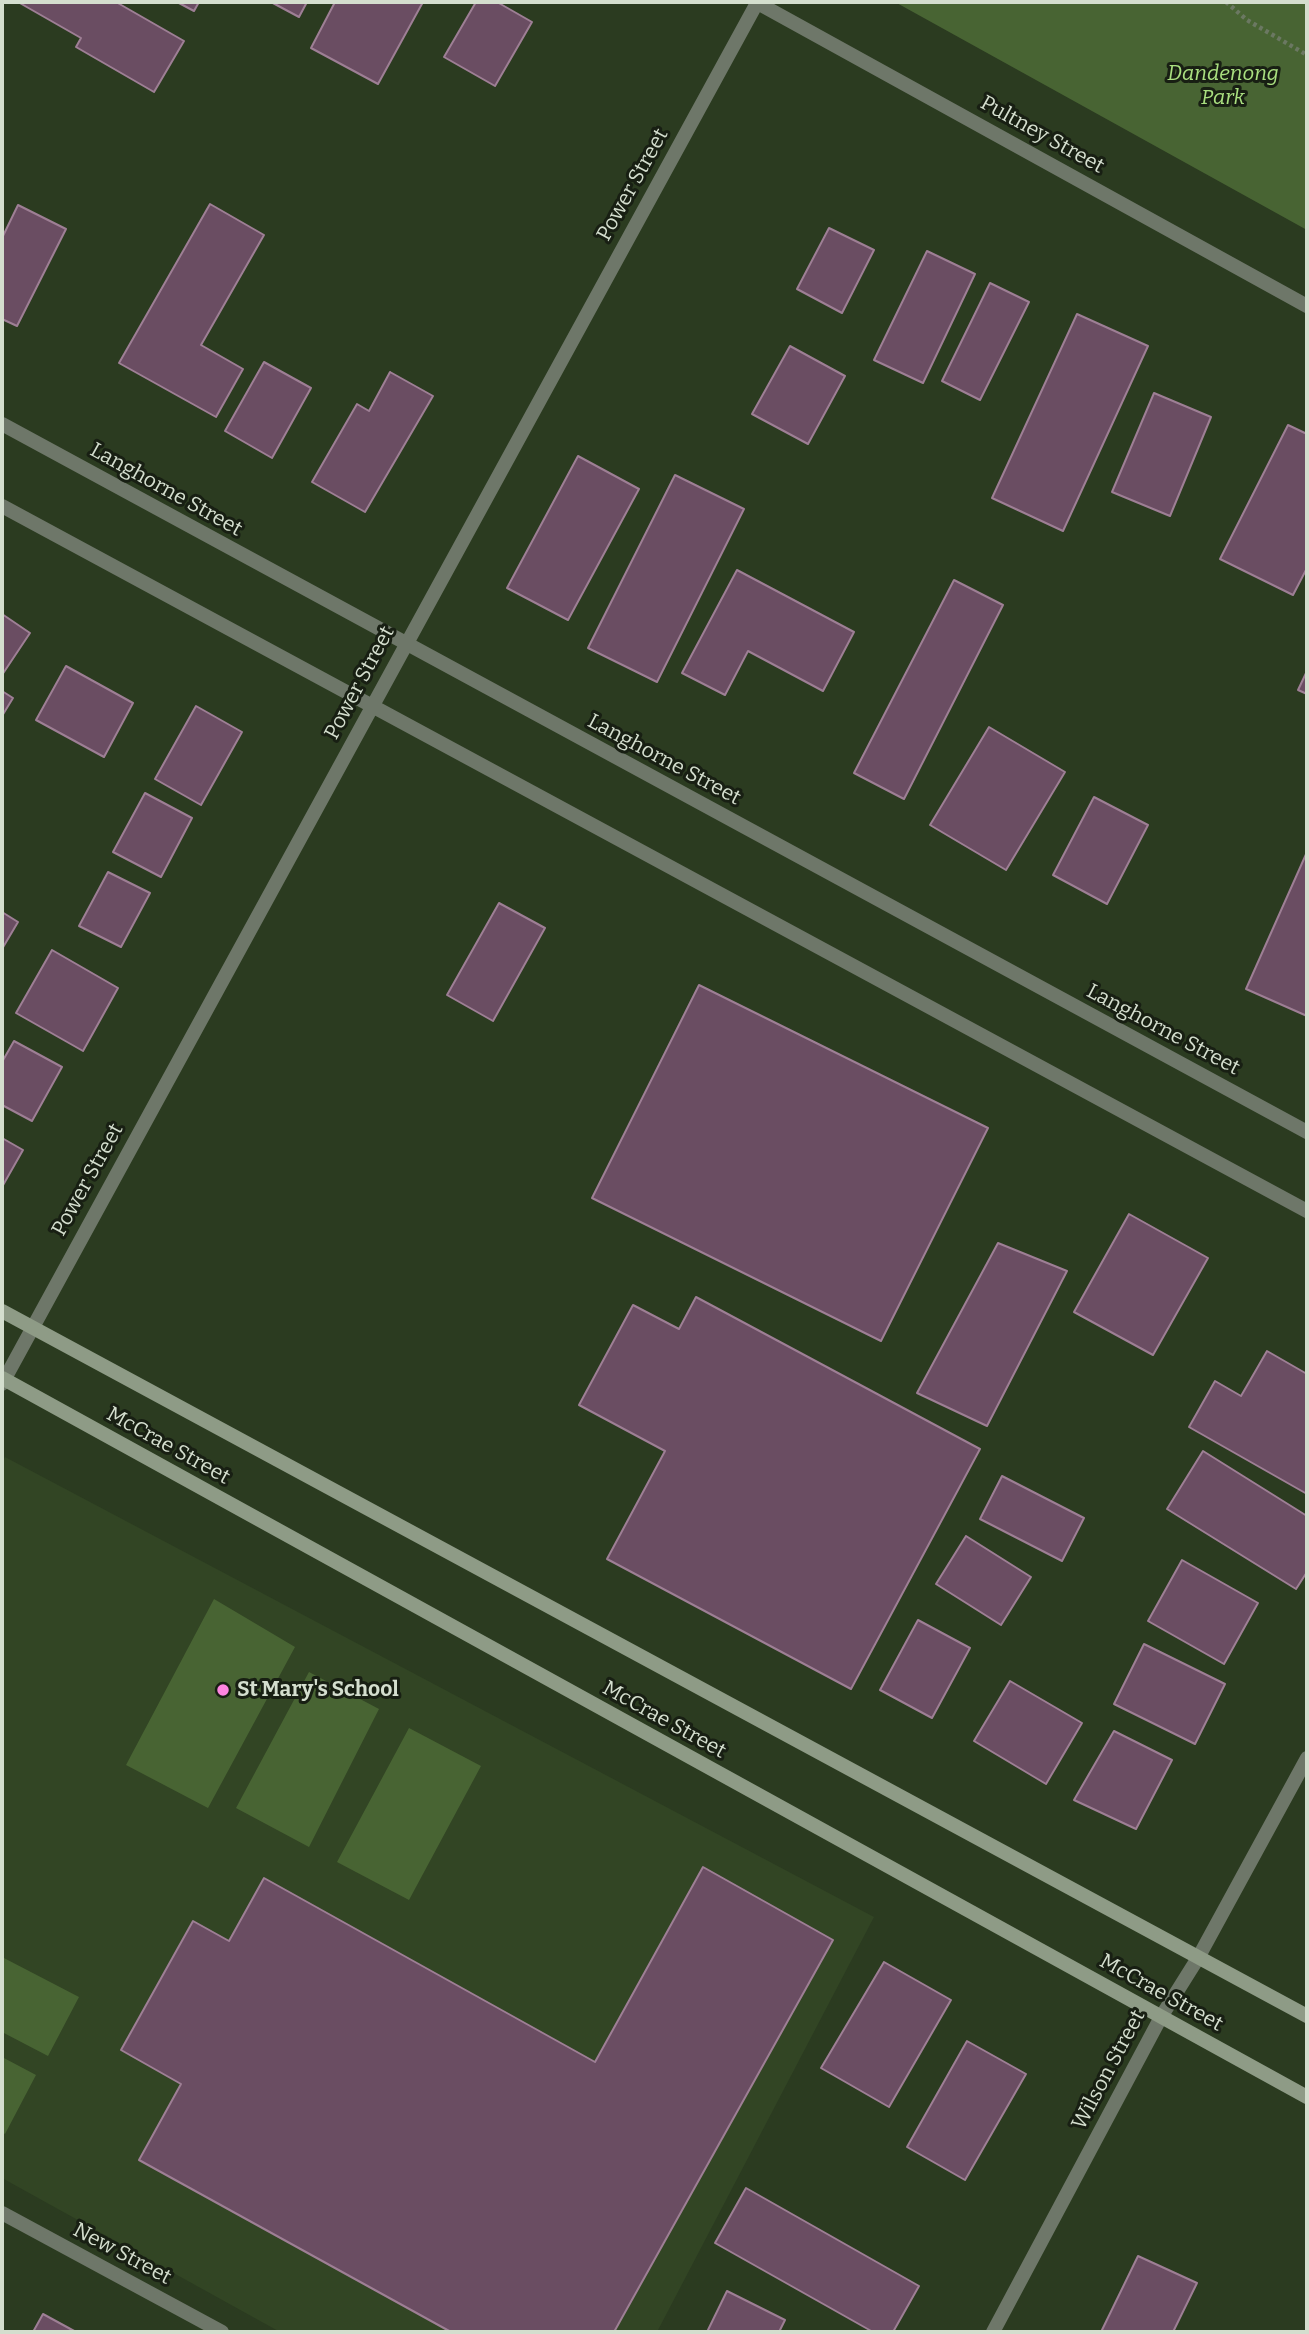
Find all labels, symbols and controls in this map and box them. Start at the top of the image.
park label: Dandenong Park [1167,61,1279,111]
street label: Pultney Street [976,91,1108,179]
street label: Power Street [592,124,674,246]
street label: Langhorne Street [86,438,246,542]
street label: Power Street [320,622,400,744]
street label: Langhorne Street [583,709,745,811]
street label: Langhorne Street [1082,979,1244,1081]
street label: Power Street [47,1119,129,1241]
street label: McCrae Street [102,1402,234,1490]
street label: McCrae Street [598,1676,730,1764]
place label: St Mary's School [237,1677,399,1703]
marker: St Mary's School [215,1682,231,1698]
street label: McCrae Street [1095,1949,1227,2037]
street label: Wilson Street [1067,2006,1151,2134]
street label: New Street [69,2218,175,2290]

